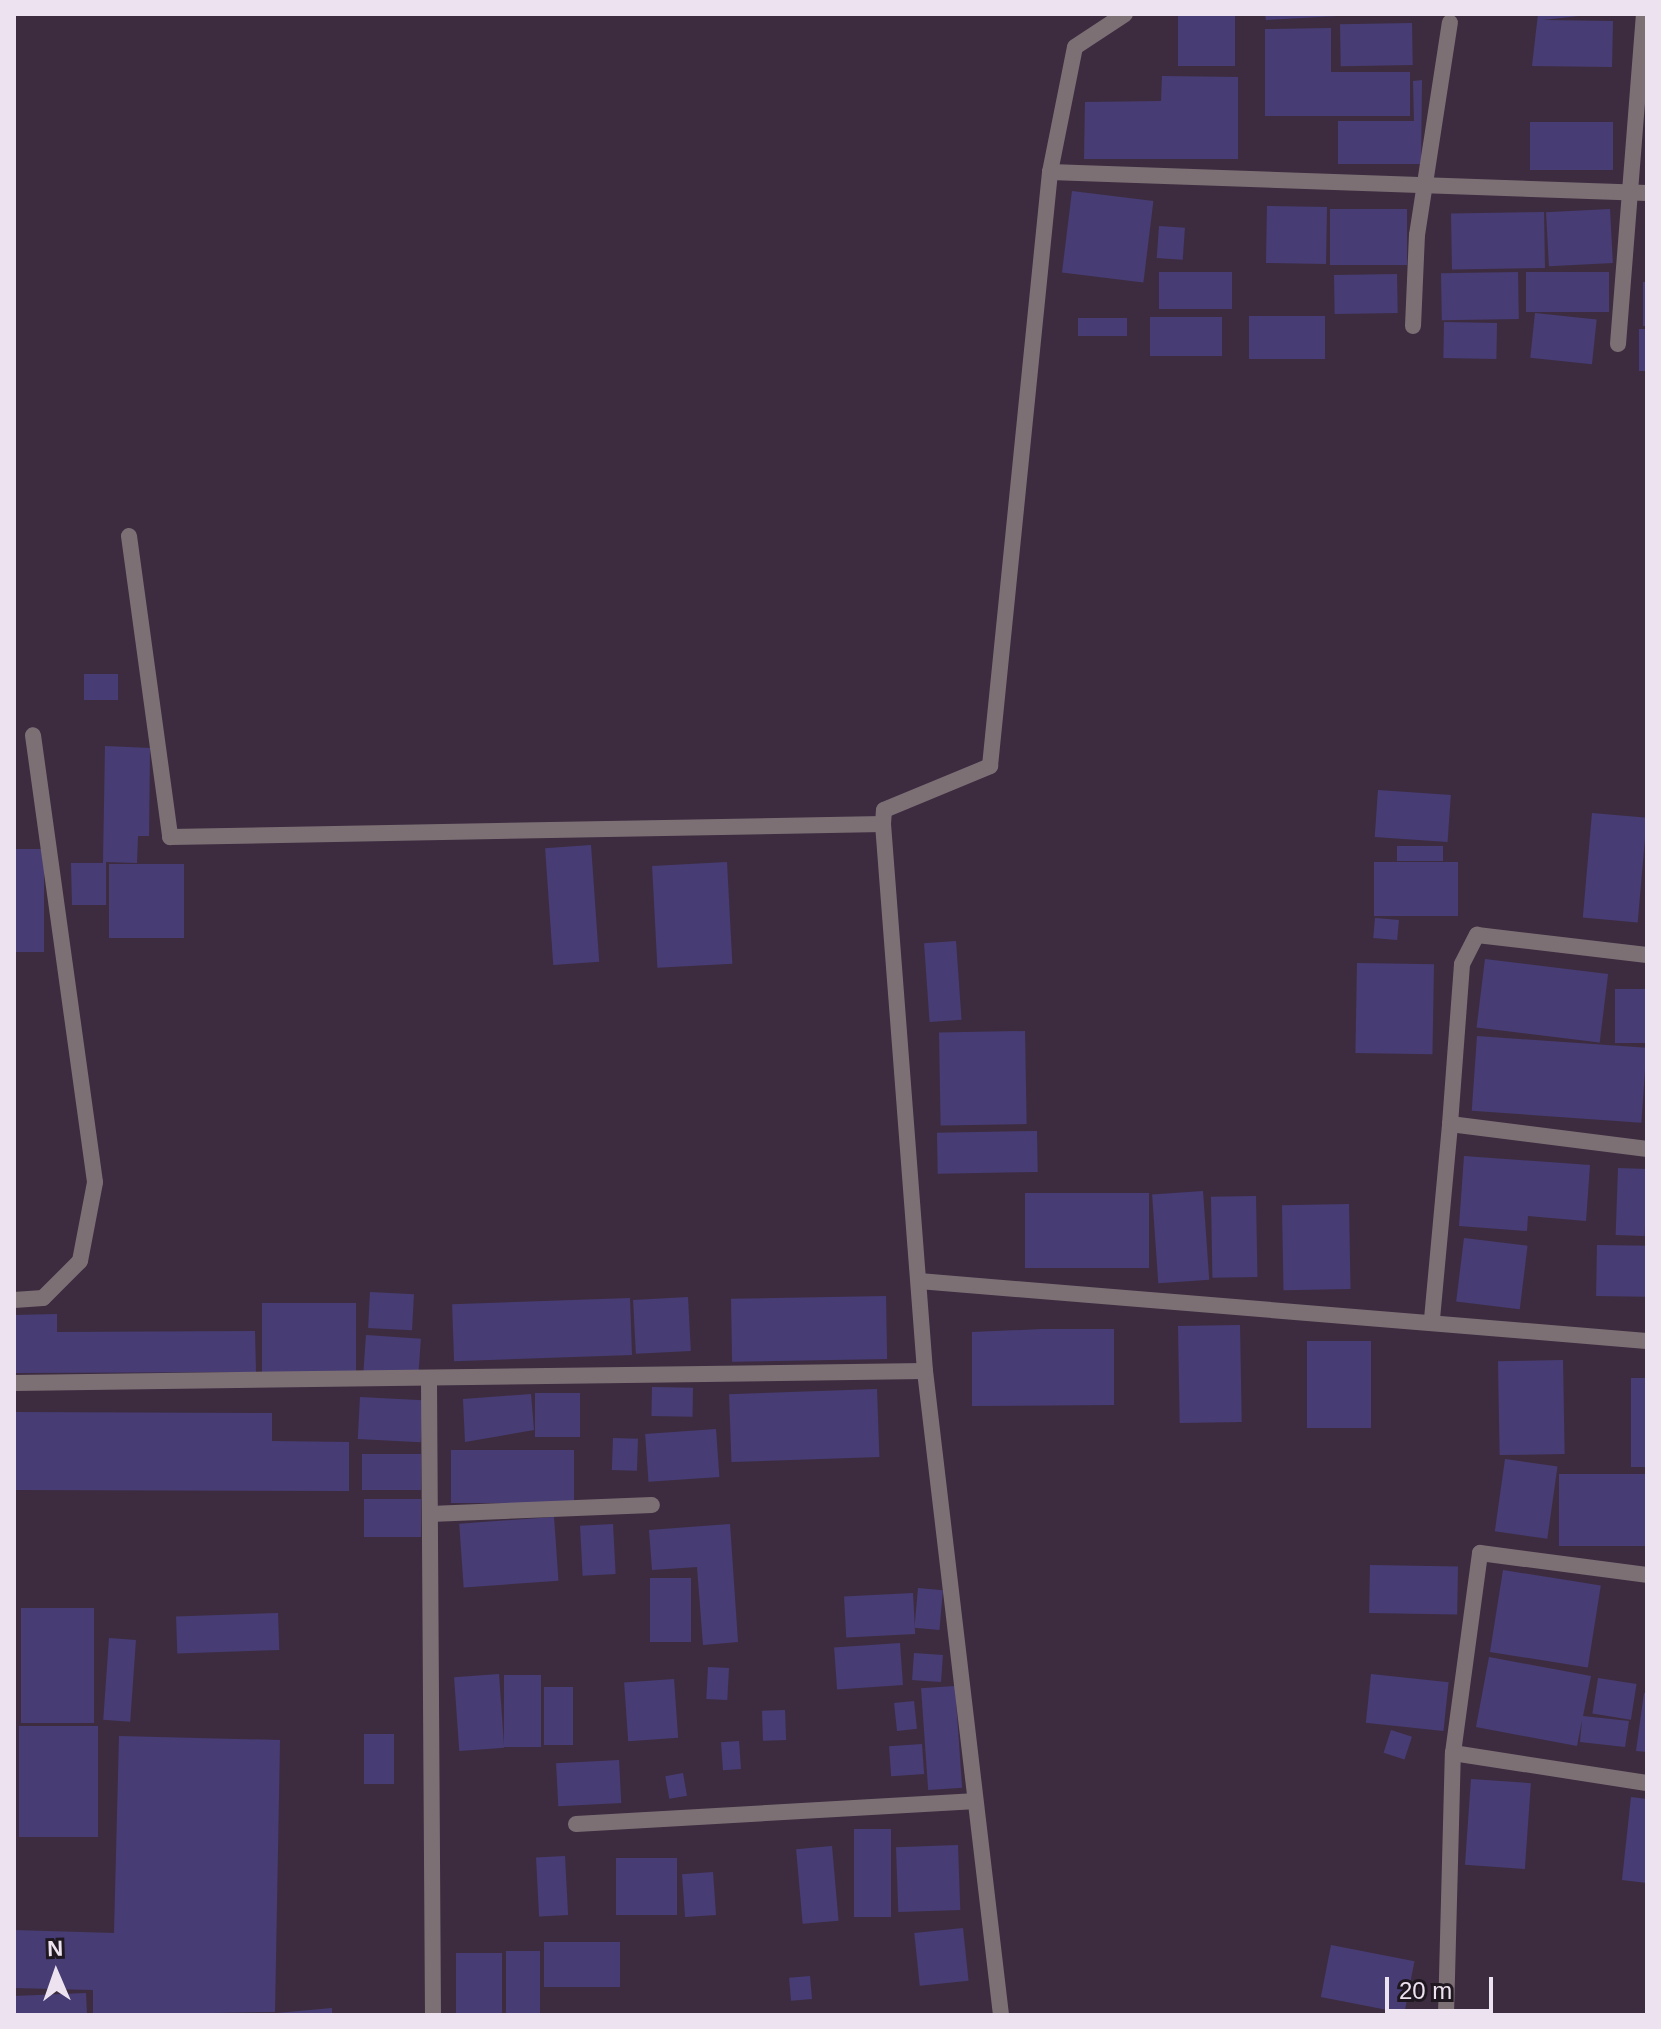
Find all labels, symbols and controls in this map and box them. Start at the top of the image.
north arrow [16,1933,96,2013]
text: N [47,1936,64,1961]
scale bar [1389,1961,1497,2011]
text: 20 m [1399,1977,1452,2004]

